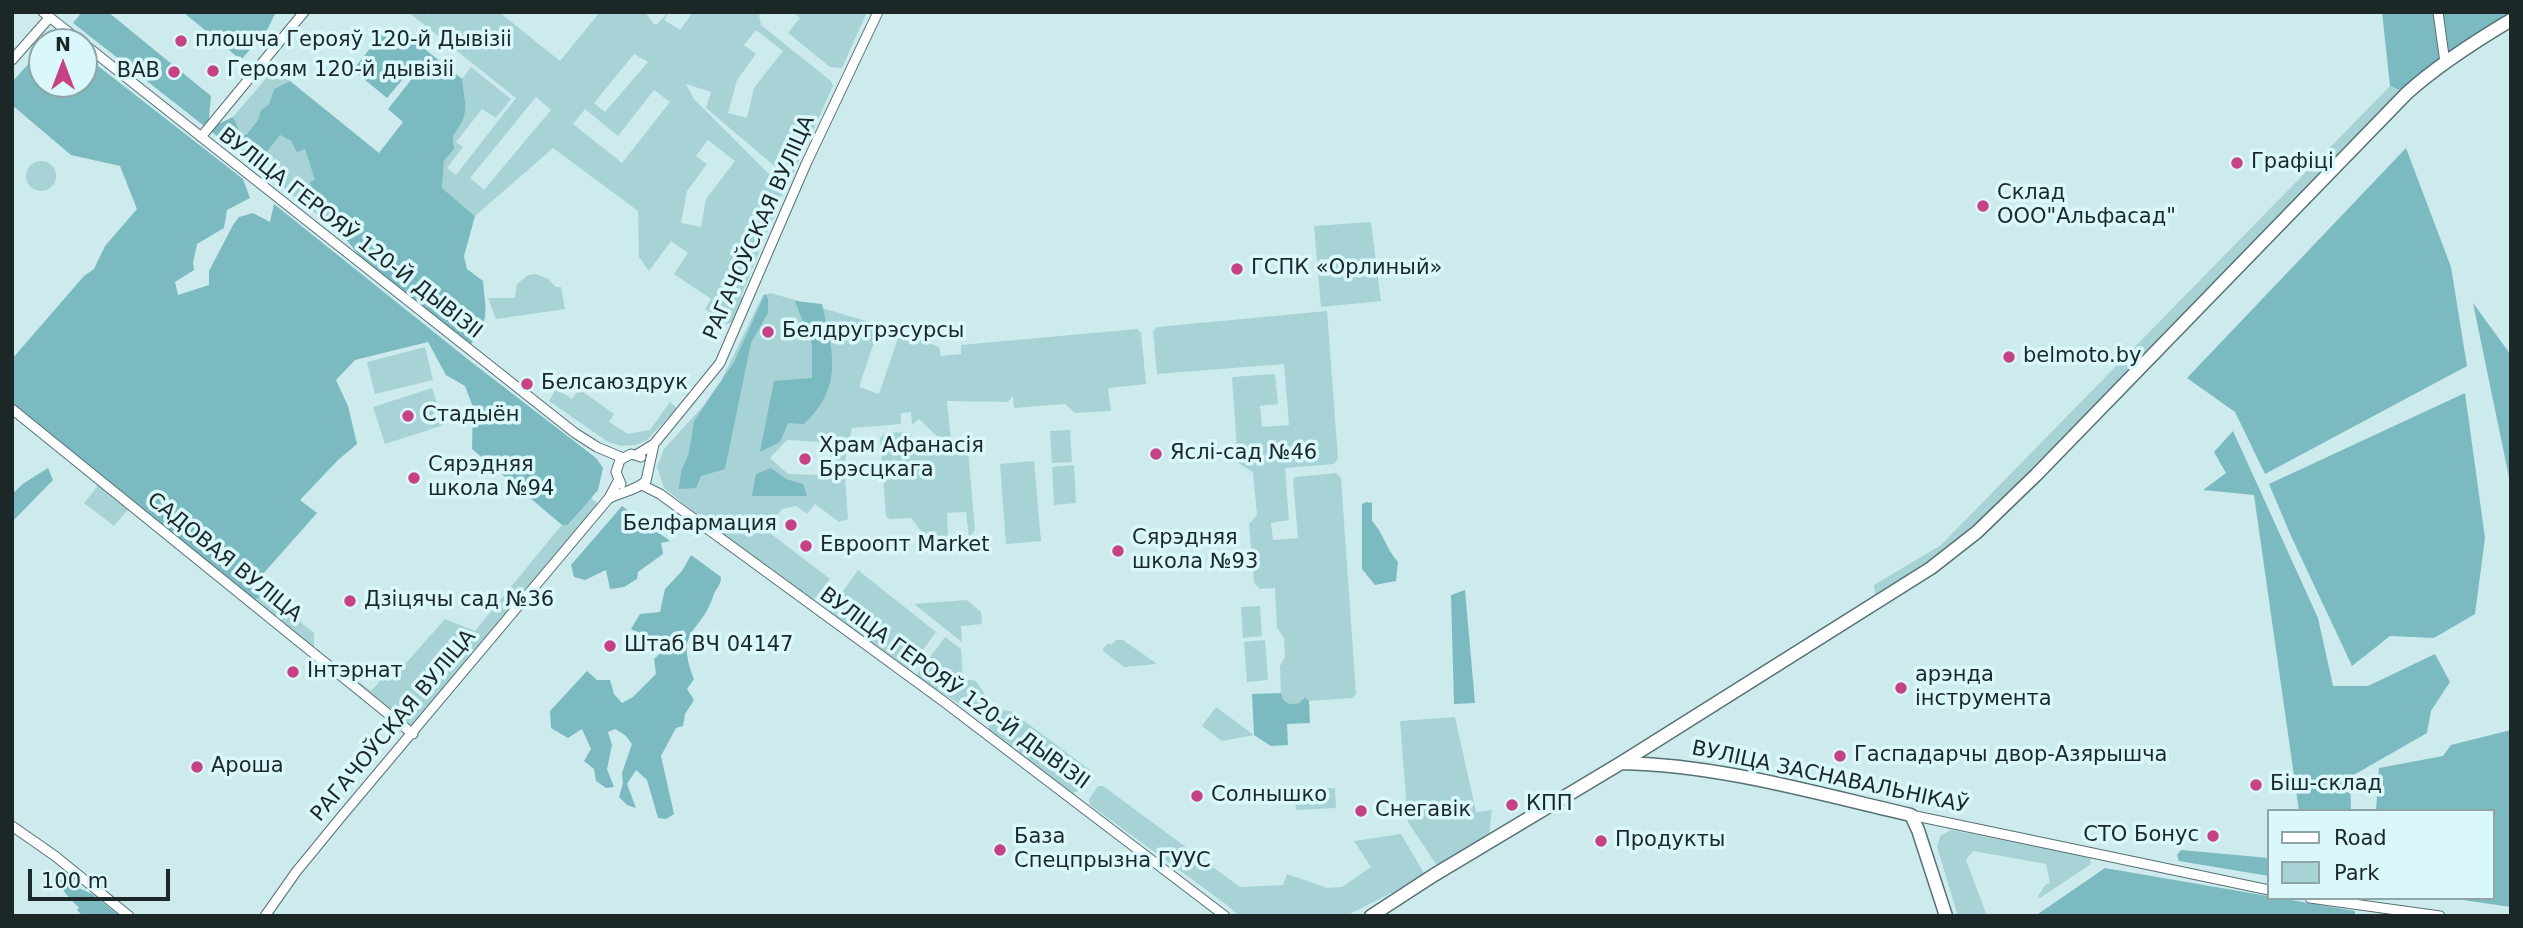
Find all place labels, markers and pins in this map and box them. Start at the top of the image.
place label: плошча Герояў 120-й Дывізіі [195,28,512,54]
marker: плошча Герояў 120-й Дывізіі [173,33,189,49]
place label: Героям 120-й дывізіі [227,58,454,84]
place label: ВАВ [117,59,160,85]
marker: Героям 120-й дывізіі [205,63,221,79]
marker: ВАВ [166,64,182,80]
place label: Графіці [2251,150,2334,176]
marker: Графіці [2229,155,2245,171]
place label: Склад ООО"Альфасад" [1997,181,2176,231]
marker: Склад ООО"Альфасад" [1975,198,1991,214]
place label: ГСПК «Орлиный» [1251,256,1442,282]
marker: ГСПК «Орлиный» [1229,261,1245,277]
place label: Белдругрэсурсы [782,319,964,345]
marker: Белдругрэсурсы [760,324,776,340]
place label: belmoto.by [2023,344,2142,370]
marker: belmoto.by [2001,349,2017,365]
place label: Белсаюздрук [541,371,688,397]
marker: Белсаюздрук [519,376,535,392]
place label: Стадыён [422,403,520,429]
marker: Стадыён [400,408,416,424]
place label: Храм Афанасія Брэсцкага [819,434,984,484]
place label: Яслі-сад №46 [1170,441,1317,467]
marker: Яслі-сад №46 [1148,446,1164,462]
marker: Храм Афанасія Брэсцкага [797,451,813,467]
place label: Сярэдняя школа №94 [428,453,554,503]
marker: Сярэдняя школа №94 [406,470,422,486]
place label: Белфармация [623,512,777,538]
marker: Белфармация [783,517,799,533]
place label: Сярэдняя школа №93 [1132,526,1258,576]
place label: Евроопт Market [820,533,989,559]
marker: Евроопт Market [798,538,814,554]
marker: Сярэдняя школа №93 [1110,543,1126,559]
place label: Дзіцячы сад №36 [364,588,554,614]
marker: Дзіцячы сад №36 [342,593,358,609]
place label: Штаб ВЧ 04147 [624,633,793,659]
marker: Штаб ВЧ 04147 [602,638,618,654]
place label: Інтэрнат [307,659,403,685]
place label: арэнда інструмента [1915,663,2052,713]
marker: Інтэрнат [285,664,301,680]
marker: арэнда інструмента [1893,680,1909,696]
place label: Гаспадарчы двор-Азярышча [1854,743,2167,769]
marker: Гаспадарчы двор-Азярышча [1832,748,1848,764]
place label: Ароша [211,754,284,780]
marker: Ароша [189,759,205,775]
place label: Біш-склад [2270,772,2382,798]
marker: Біш-склад [2248,777,2264,793]
place label: Солнышко [1211,783,1327,809]
marker: Солнышко [1189,788,1205,804]
place label: КПП [1526,792,1572,818]
marker: КПП [1504,797,1520,813]
place label: Снегавік [1375,798,1471,824]
marker: Снегавік [1353,803,1369,819]
place label: СТО Бонус [2083,823,2199,849]
place label: База Спецпрызна ГУУС [1014,825,1211,875]
place label: Продукты [1615,828,1725,854]
marker: СТО Бонус [2205,828,2221,844]
marker: Продукты [1593,833,1609,849]
marker: База Спецпрызна ГУУС [992,842,1008,858]

